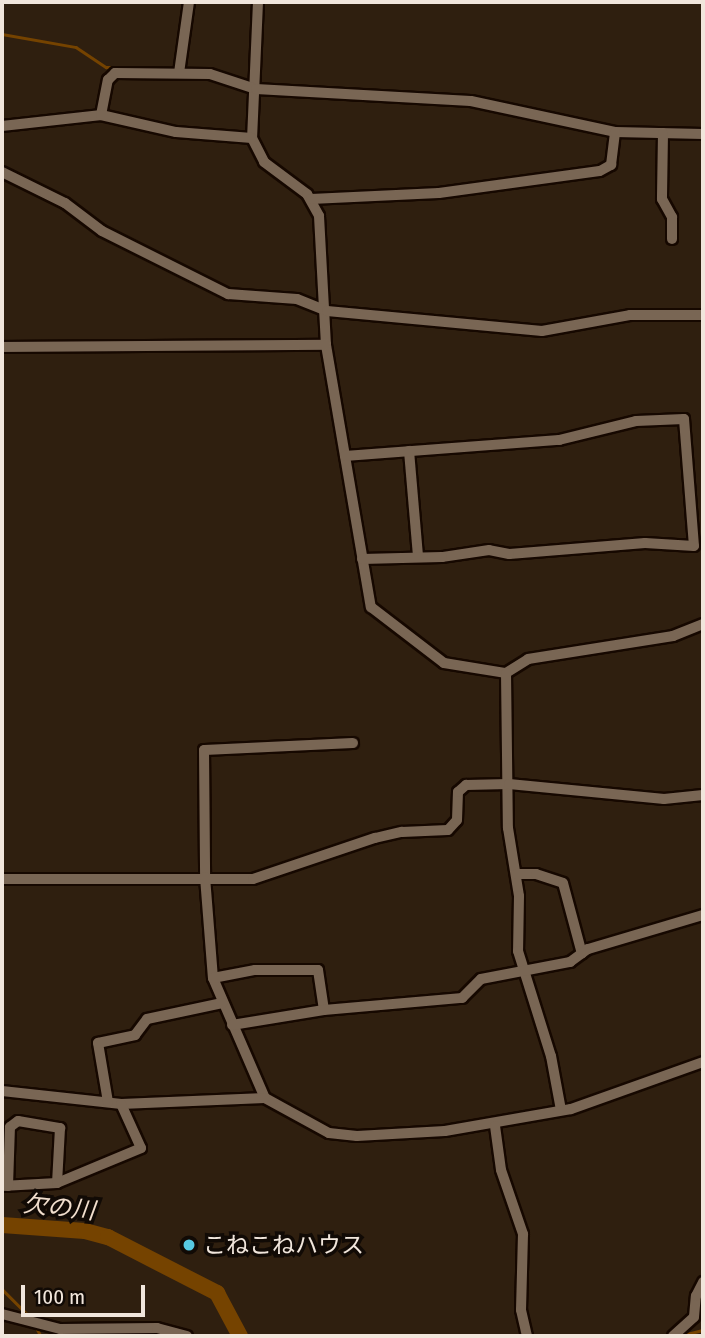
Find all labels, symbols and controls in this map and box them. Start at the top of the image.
water label: 欠の川 [22,1190,96,1226]
place label: こねこねハウス [203,1231,364,1259]
marker: こねこねハウス [181,1237,197,1253]
scale bar [24,1272,149,1316]
text: 100 m [34,1284,85,1310]

